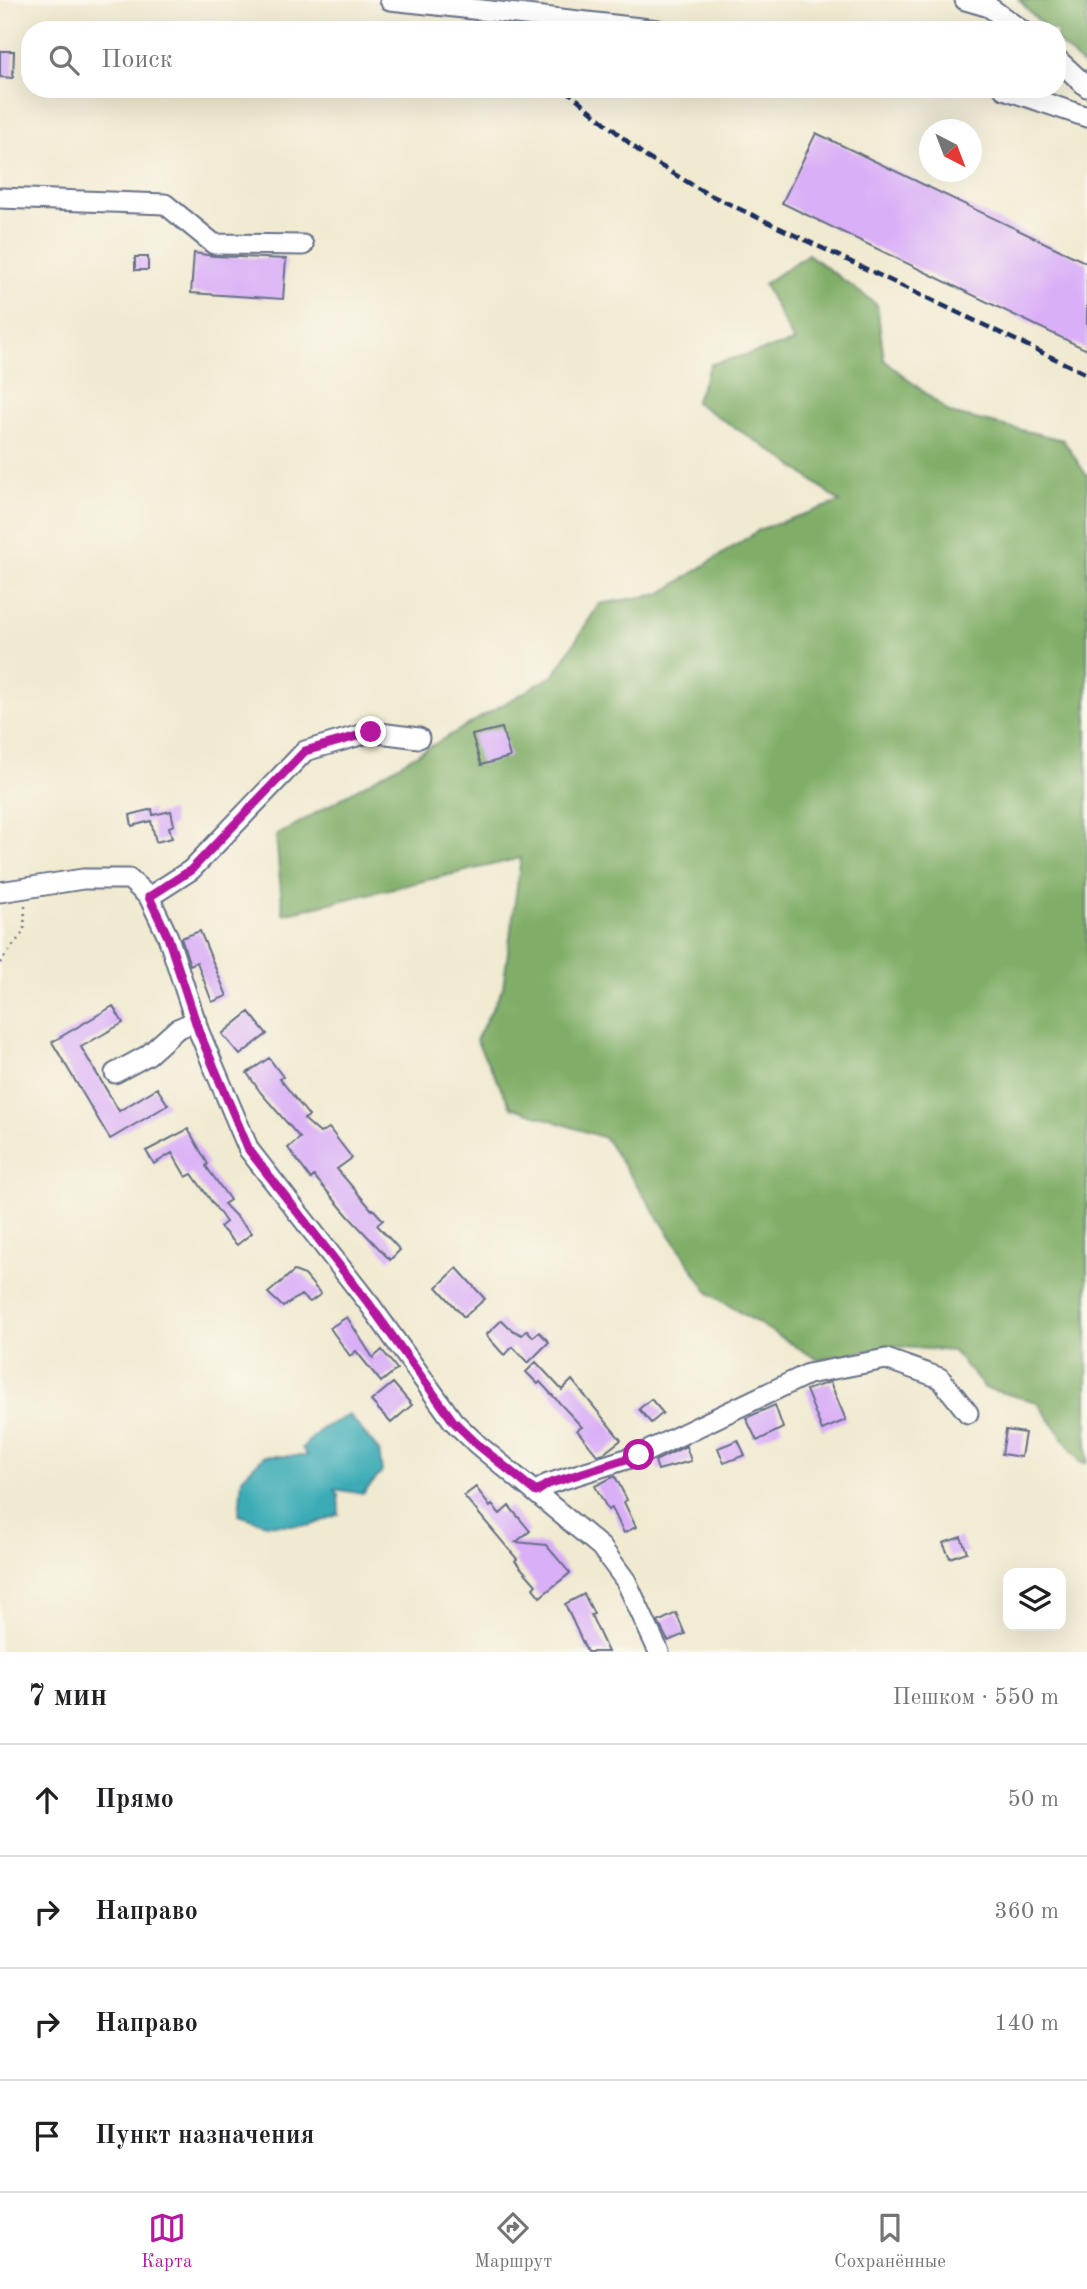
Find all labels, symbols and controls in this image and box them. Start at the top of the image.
search box [21,21,1066,98]
icon: search [45,41,83,79]
text: Поиск [101,47,173,73]
north arrow [919,119,982,182]
route end [355,716,386,747]
route start [623,1439,654,1470]
map controls [1003,1568,1066,1631]
button: layers [1003,1568,1066,1631]
text: 7 мин [28,1682,107,1712]
text: Пешком · 550 m [893,1686,1059,1709]
icon: ahead [28,1781,66,1819]
text: Прямо [95,1787,174,1813]
text: 50 m [1008,1788,1059,1811]
icon: right [28,1893,66,1931]
text: Направо [95,1899,198,1925]
text: 360 m [994,1900,1059,1923]
icon: right [28,2005,66,2043]
text: Направо [95,2011,198,2037]
text: 140 m [994,2012,1059,2035]
icon: arrive [28,2117,66,2155]
text: Пункт назначения [95,2123,314,2149]
tab: Карта [141,2209,192,2274]
tab: Маршрут [474,2209,552,2274]
tab: Сохранённые [834,2209,946,2274]

